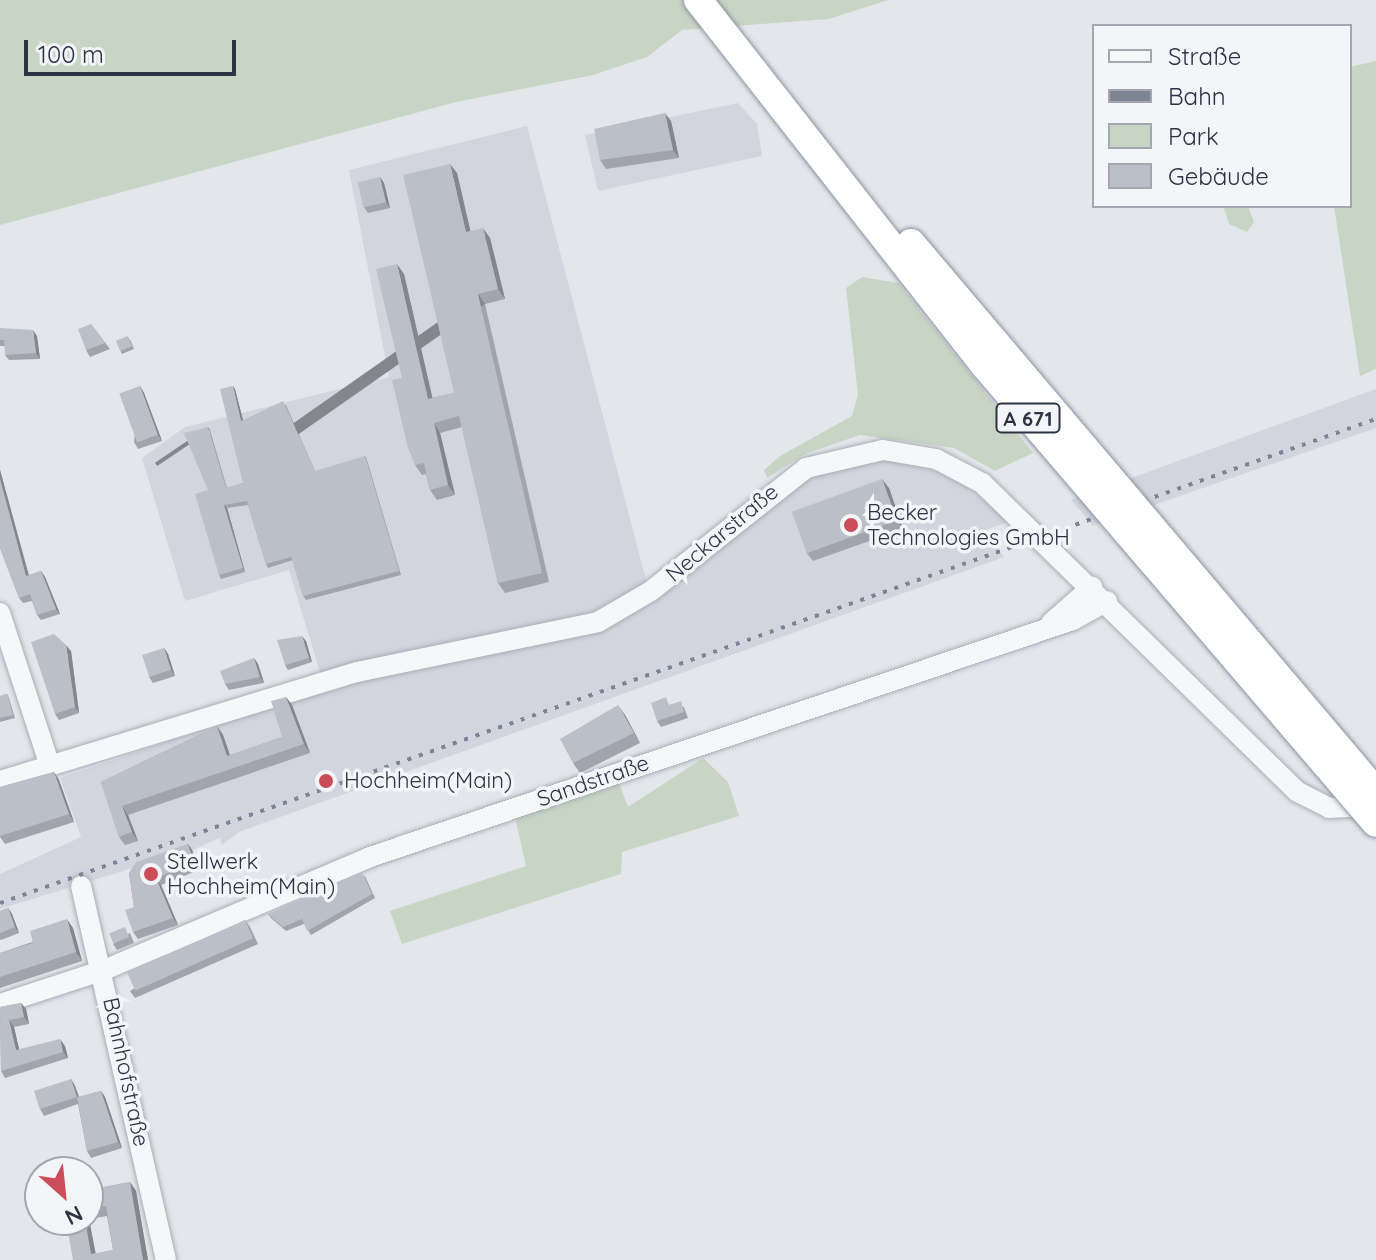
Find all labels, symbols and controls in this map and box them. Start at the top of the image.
scale bar [28,24,240,74]
legend [1092,24,1352,208]
text: 100 m [38,39,104,69]
text: Straße [1168,41,1241,71]
text: Bahn [1168,81,1226,111]
text: Park [1168,121,1219,151]
text: Gebäude [1168,161,1269,191]
road number: A 671 [994,402,1062,434]
street label: Neckarstraße [661,478,783,588]
place label: Becker Technologies GmbH [867,499,1070,550]
marker: Becker Technologies GmbH [842,516,860,534]
street label: Sandstraße [533,750,653,812]
place label: Hochheim(Main) [344,768,512,794]
marker: Hochheim(Main) [315,770,337,792]
place label: Stellwerk Hochheim(Main) [167,848,335,900]
marker: Stellwerk Hochheim(Main) [142,865,160,883]
street label: Bahnhofstraße [97,995,155,1149]
north arrow [24,1156,104,1236]
text: N [60,1199,88,1232]

